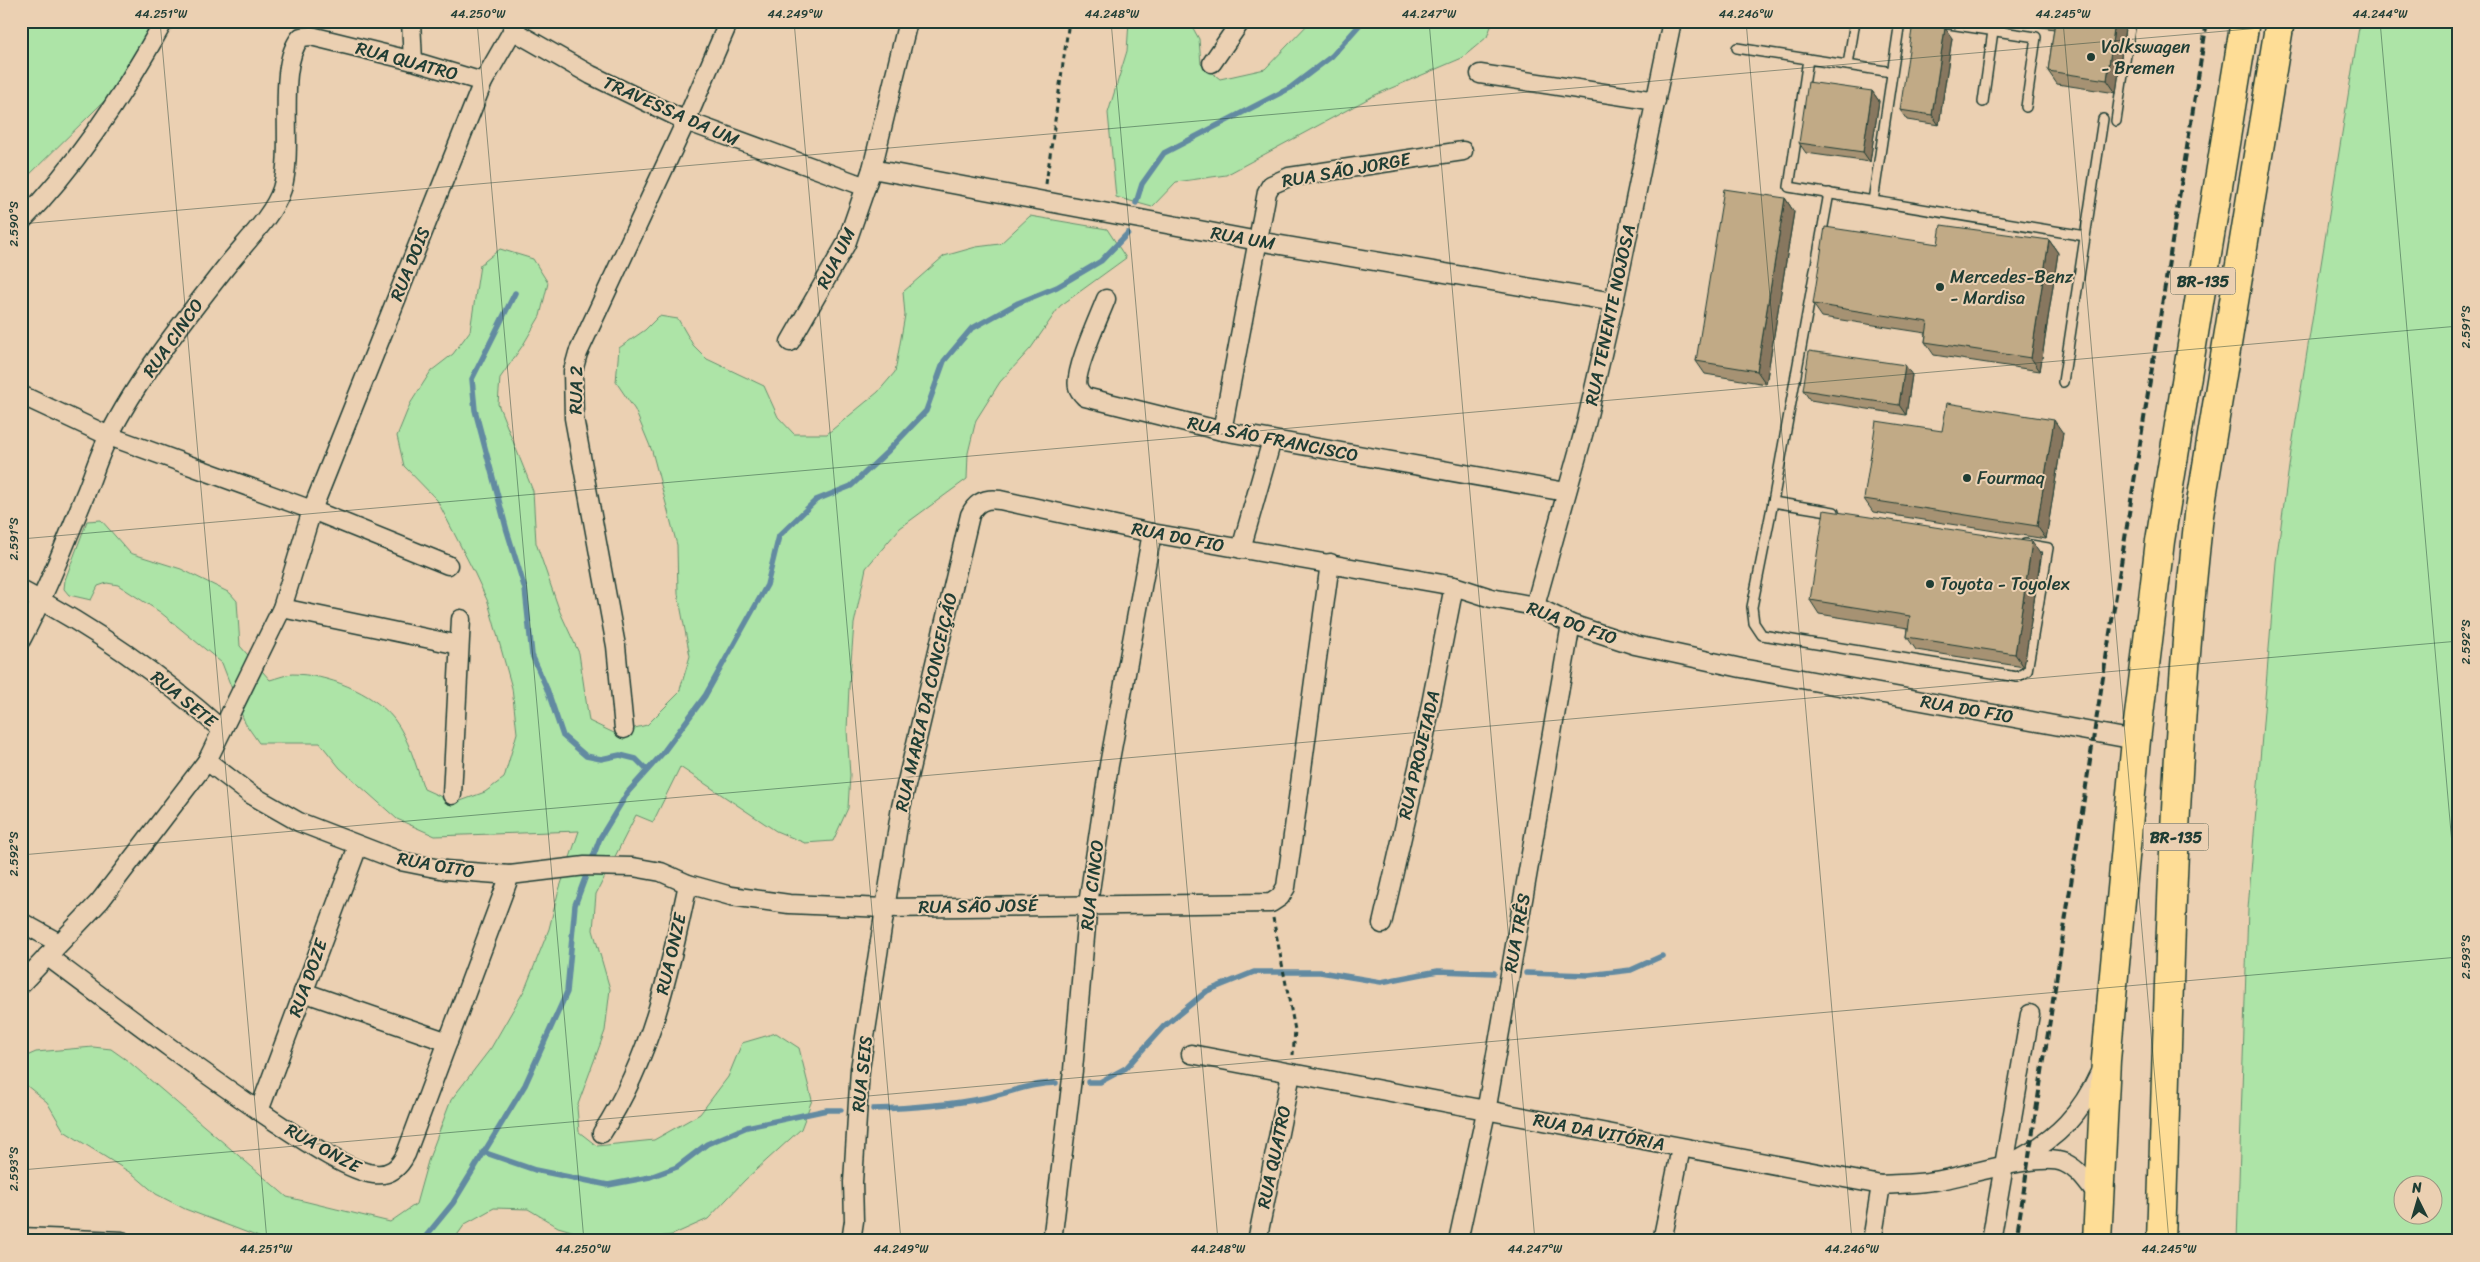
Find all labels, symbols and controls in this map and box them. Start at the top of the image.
text: 44.251°W [135,3,188,25]
text: 44.250°W [451,3,506,25]
text: 44.249°W [768,3,823,25]
text: 44.248°W [1085,3,1140,25]
text: 44.247°W [1402,3,1457,25]
text: 44.246°W [1719,3,1774,25]
text: 44.245°W [2036,3,2091,25]
text: 44.244°W [2353,3,2408,25]
place label: Volkswagen - Bremen [2101,31,2191,84]
street label: RUA QUATRO [352,32,462,90]
marker: Volkswagen - Bremen [2085,51,2097,63]
street label: TRAVESSA DA UM [598,67,745,155]
street label: RUA SÃO JORGE [1279,143,1414,197]
text: 2.590°S [3,201,25,247]
street label: RUA UM [1208,217,1278,260]
street label: RUA UM [807,221,865,294]
street label: RUA TENENTE NOJOSA [1575,221,1645,409]
street label: RUA DOIS [381,222,439,306]
place label: Mercedes-Benz - Mardisa [1950,261,2074,314]
road number: BR-135 [2170,268,2236,294]
marker: Mercedes-Benz - Mardisa [1934,281,1946,293]
street label: RUA CINCO [134,292,212,384]
text: 2.591°S [2455,305,2477,349]
street label: RUA 2 [560,365,592,415]
street label: RUA SÃO FRANCISCO [1185,407,1361,471]
place label: Fourmaq [1977,462,2045,494]
marker: Fourmaq [1961,472,1973,484]
street label: RUA DO FIO [1129,512,1227,562]
text: 2.591°S [3,517,25,561]
place label: Toyota - Toyolex [1940,568,2070,600]
marker: Toyota - Toyolex [1924,578,1936,590]
street label: RUA MARIA DA CONCEIÇÃO [885,589,967,815]
street label: RUA DO FIO [1522,592,1622,654]
text: 2.592°S [2455,619,2477,664]
street label: RUA SETE [143,662,225,737]
street label: RUA DO FIO [1918,685,2016,733]
street label: RUA PROJETADA [1389,687,1449,823]
road number: BR-135 [2144,824,2208,850]
text: 2.592°S [3,831,25,876]
street label: RUA CINCO [1071,838,1113,932]
street label: RUA OITO [395,842,477,888]
street label: RUA SÃO JOSÉ [918,889,1039,923]
street label: RUA TRÊS [1494,891,1540,975]
street label: RUA ONZE [646,909,696,998]
street label: RUA DOZE [279,933,337,1022]
text: 2.593°S [2455,934,2477,979]
street label: RUA SEIS [842,1034,882,1114]
street label: RUA QUATRO [1247,1102,1301,1212]
street label: RUA DA VITÓRIA [1531,1104,1667,1160]
street label: RUA ONZE [279,1114,368,1183]
text: 2.593°S [3,1146,25,1191]
north arrow [2392,1174,2442,1224]
text: N [2410,1175,2423,1201]
text: 44.251°W [240,1238,293,1260]
text: 44.250°W [556,1238,611,1260]
text: 44.249°W [874,1238,929,1260]
text: 44.248°W [1191,1238,1246,1260]
text: 44.247°W [1508,1238,1563,1260]
text: 44.246°W [1825,1238,1880,1260]
text: 44.245°W [2142,1238,2197,1260]

